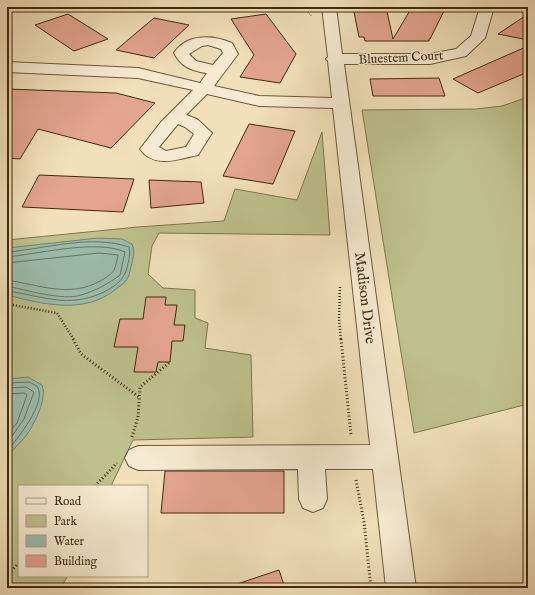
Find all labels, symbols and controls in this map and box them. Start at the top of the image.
street label: Bluestem Court [358,47,444,69]
street label: Madison Drive [350,251,380,345]
legend [18,485,148,577]
text: Road [54,494,82,509]
text: Park [54,514,77,529]
text: Water [54,534,85,549]
text: Building [54,554,98,569]

